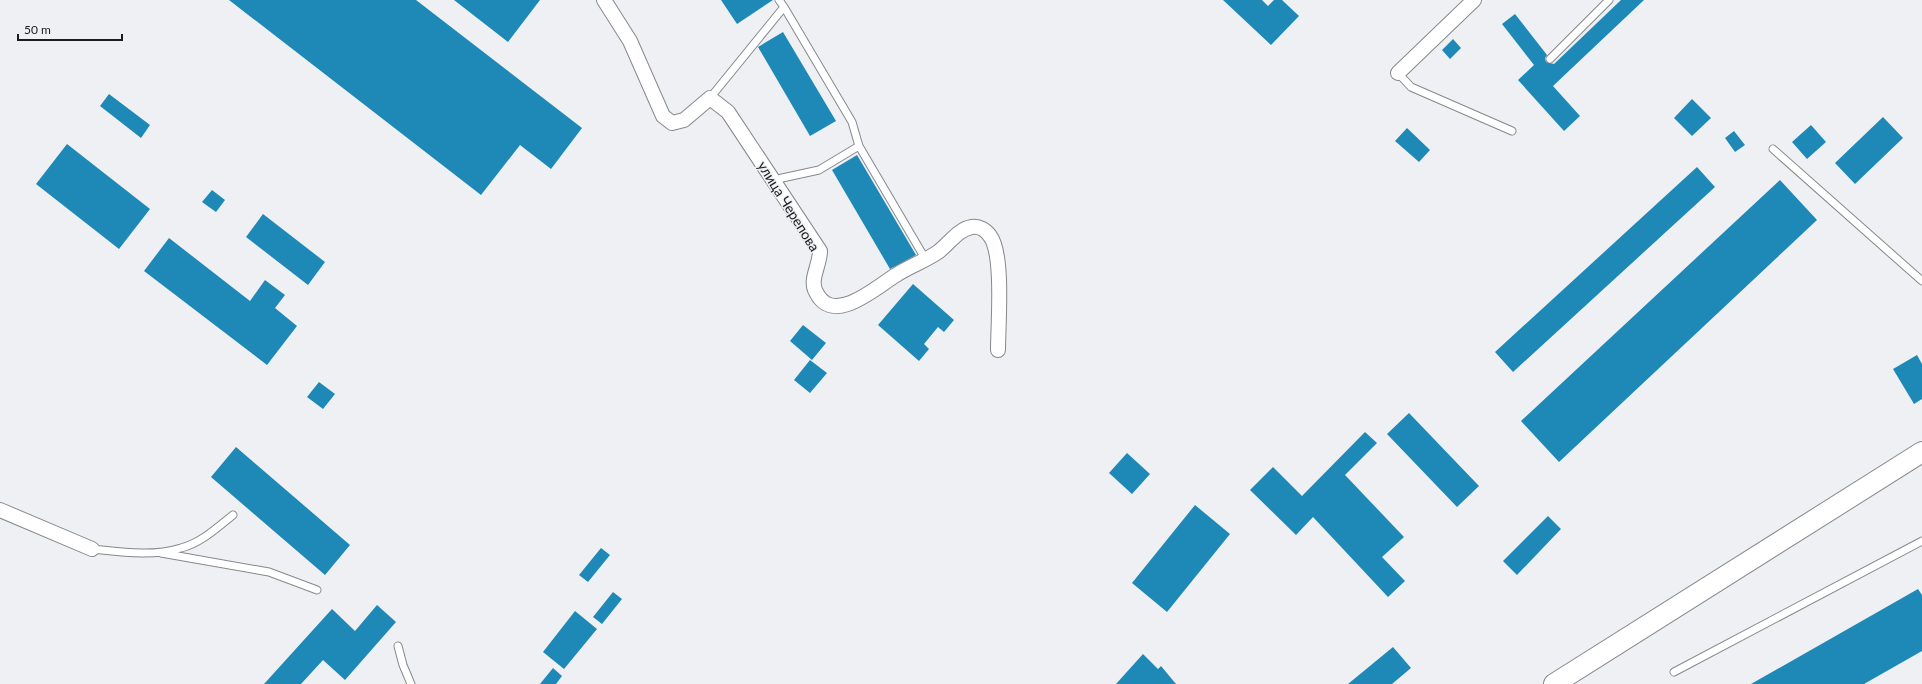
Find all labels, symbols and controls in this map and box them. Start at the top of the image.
scale bar [18,16,122,42]
text: 50 m [24,22,51,37]
street label: улица Черепова [754,158,824,254]

